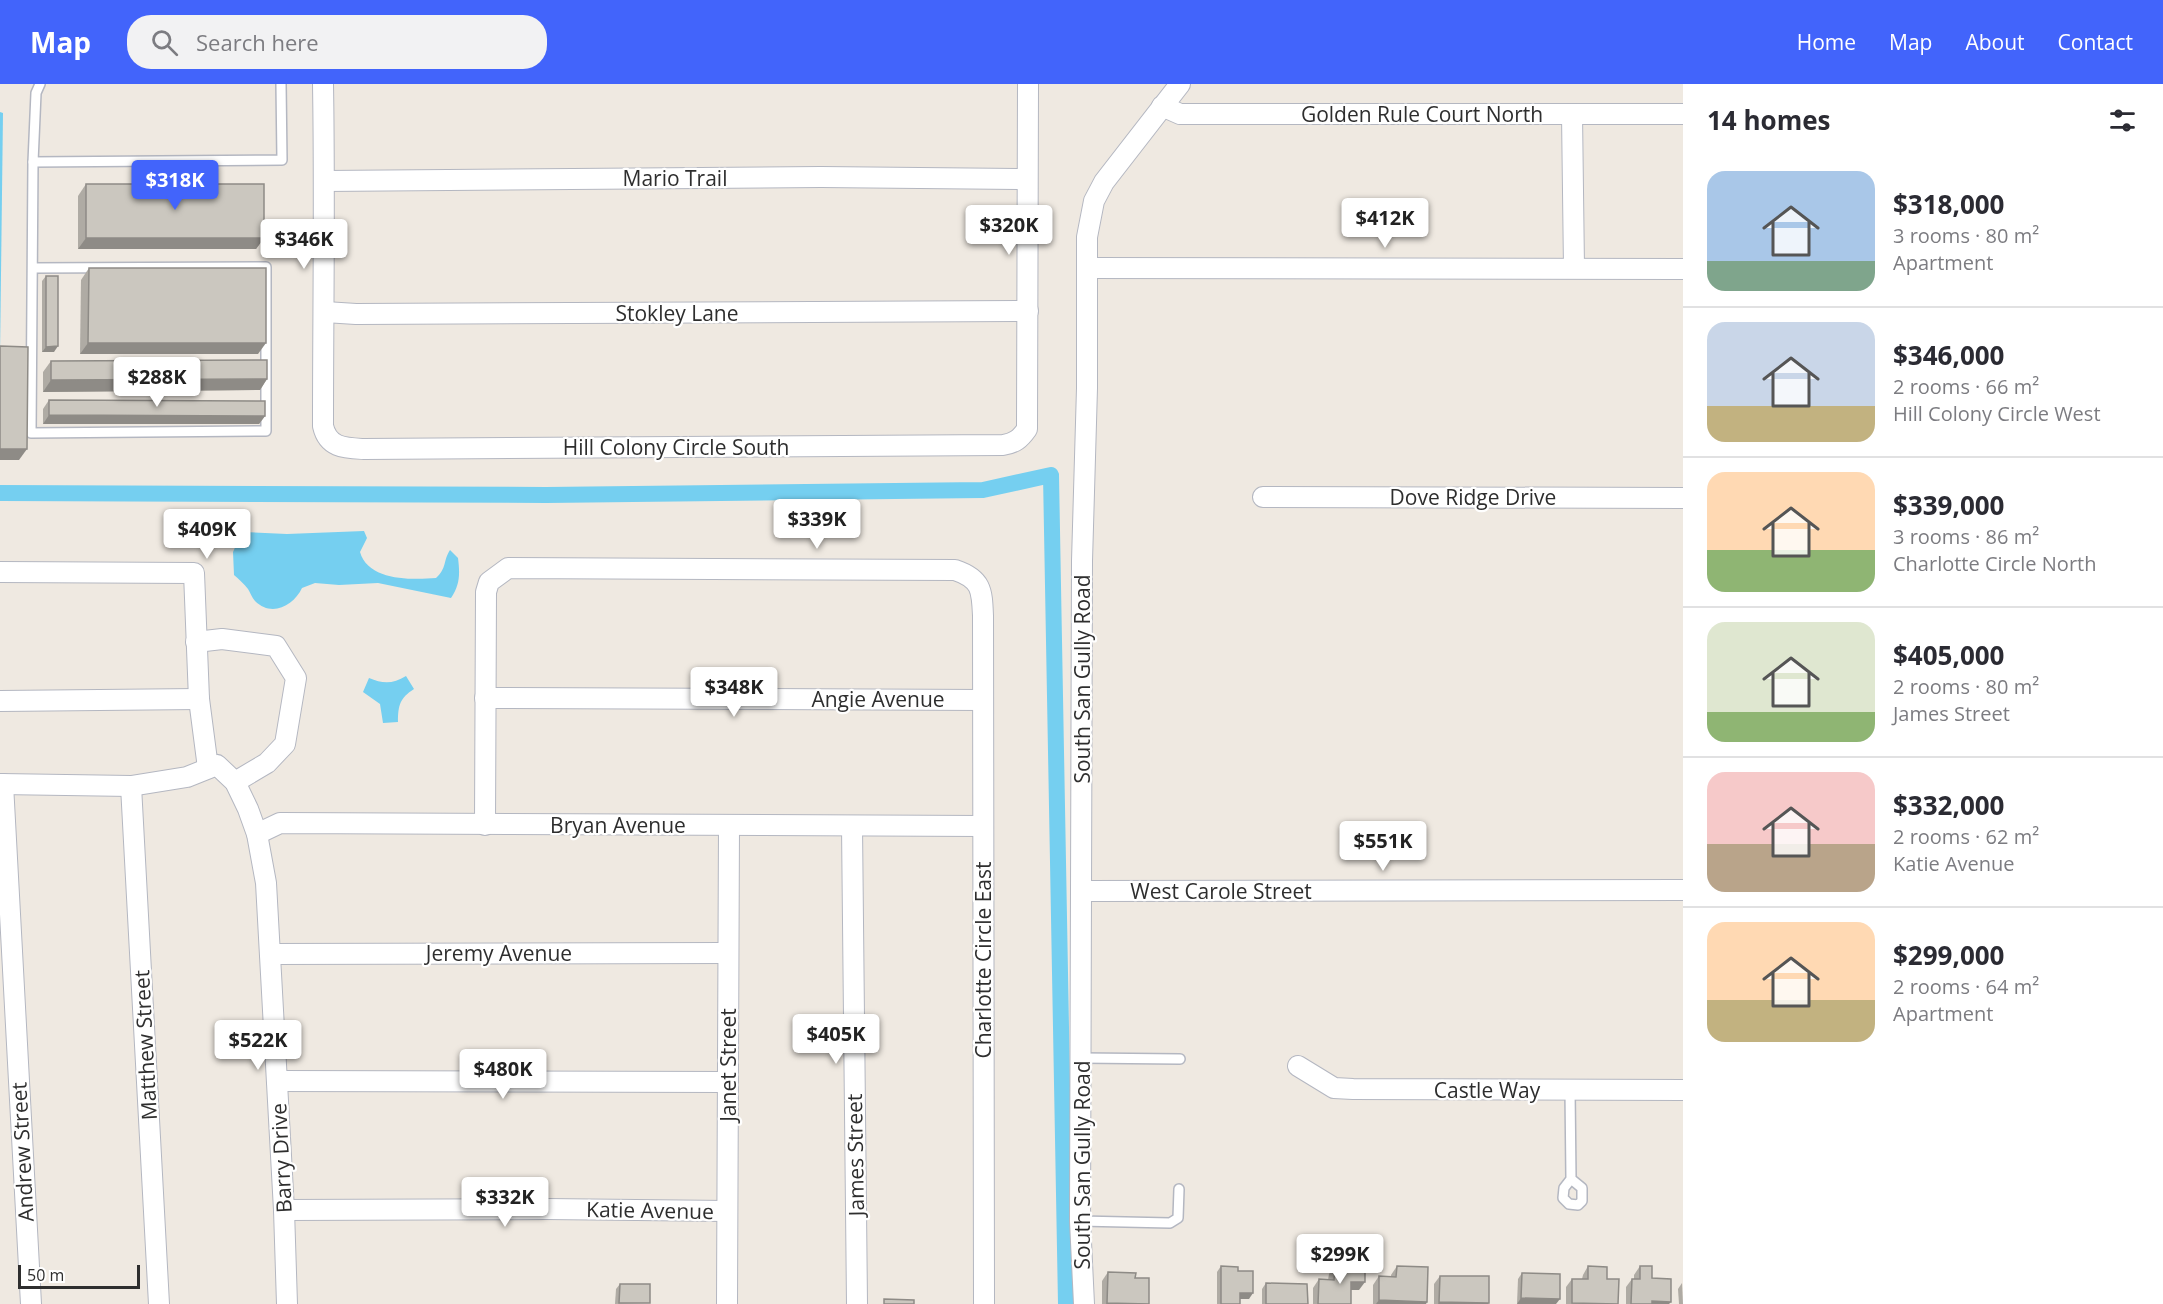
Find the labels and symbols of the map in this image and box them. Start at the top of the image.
street label: Golden Rule Court North [1301,100,1543,128]
pin: $318K [133,160,217,211]
street label: Mario Trail [623,164,727,192]
pin: $412K [1343,198,1427,249]
pin: $320K [967,205,1051,256]
pin: $346K [262,219,346,270]
street label: Stokley Lane [615,299,739,327]
pin: $288K [115,357,199,408]
street label: Hill Colony Circle South [563,433,789,461]
street label: Dove Ridge Drive [1390,483,1556,511]
pin: $339K [775,499,859,550]
pin: $409K [165,509,249,560]
street label: South San Gully Road [1068,574,1096,784]
pin: $348K [692,667,776,718]
street label: Angie Avenue [811,685,945,713]
street label: Bryan Avenue [550,811,686,839]
pin: $551K [1341,821,1425,872]
street label: Charlotte Circle East [969,861,997,1059]
street label: West Carole Street [1130,877,1312,905]
street label: Jeremy Avenue [424,939,572,967]
street label: Matthew Street [127,969,163,1121]
street label: Janet Street [714,1008,742,1124]
pin: $405K [794,1014,878,1065]
pin: $522K [216,1020,300,1071]
pin: $480K [461,1049,545,1100]
street label: South San Gully Road [1068,1060,1096,1270]
street label: Castle Way [1434,1076,1541,1104]
street label: Andrew Street [4,1081,40,1223]
street label: James Street [840,1093,870,1219]
street label: Barry Drive [264,1102,298,1214]
pin: $332K [463,1177,547,1228]
street label: Katie Avenue [586,1195,714,1225]
pin: $299K [1298,1234,1382,1285]
scale bar [18,1262,140,1290]

